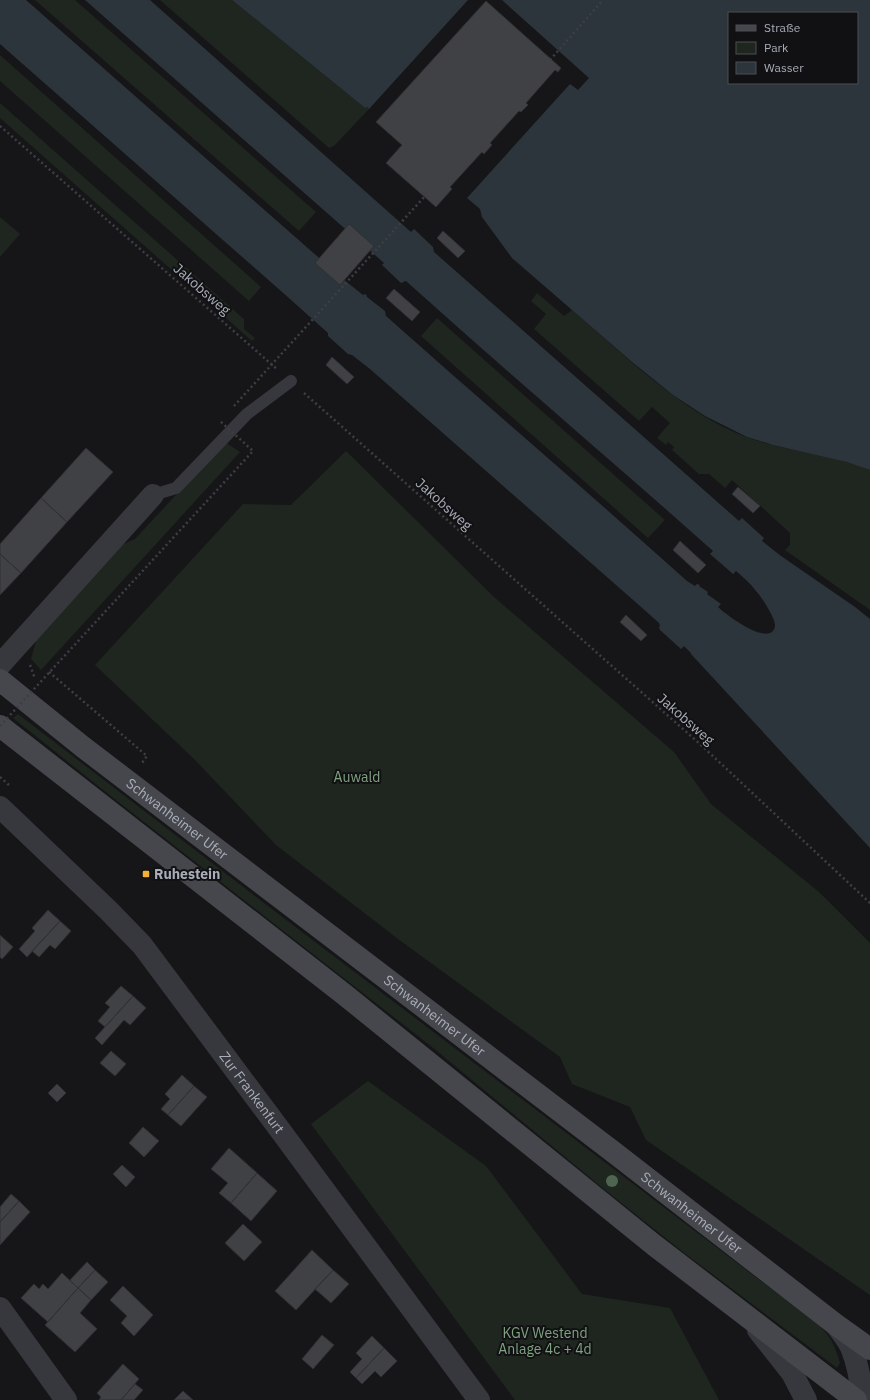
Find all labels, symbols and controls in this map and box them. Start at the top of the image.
legend [728,12,858,84]
text: Straße [764,20,801,35]
text: Park [764,40,789,55]
text: Wasser [764,60,804,75]
street label: Jakobsweg [170,259,235,319]
street label: Jakobsweg [412,474,477,535]
street label: Jakobsweg [654,689,719,749]
park label: Auwald [334,768,380,786]
street label: Schwanheimer Ufer [123,774,232,863]
place label: Ruhestein [154,865,220,883]
marker: Ruhestein [141,869,151,879]
street label: Schwanheimer Ufer [380,971,489,1060]
street label: Zur Frankenfurt [216,1048,289,1137]
street label: Schwanheimer Ufer [637,1168,746,1258]
park label: KGV Westend Anlage 4c + 4d [498,1324,592,1358]

